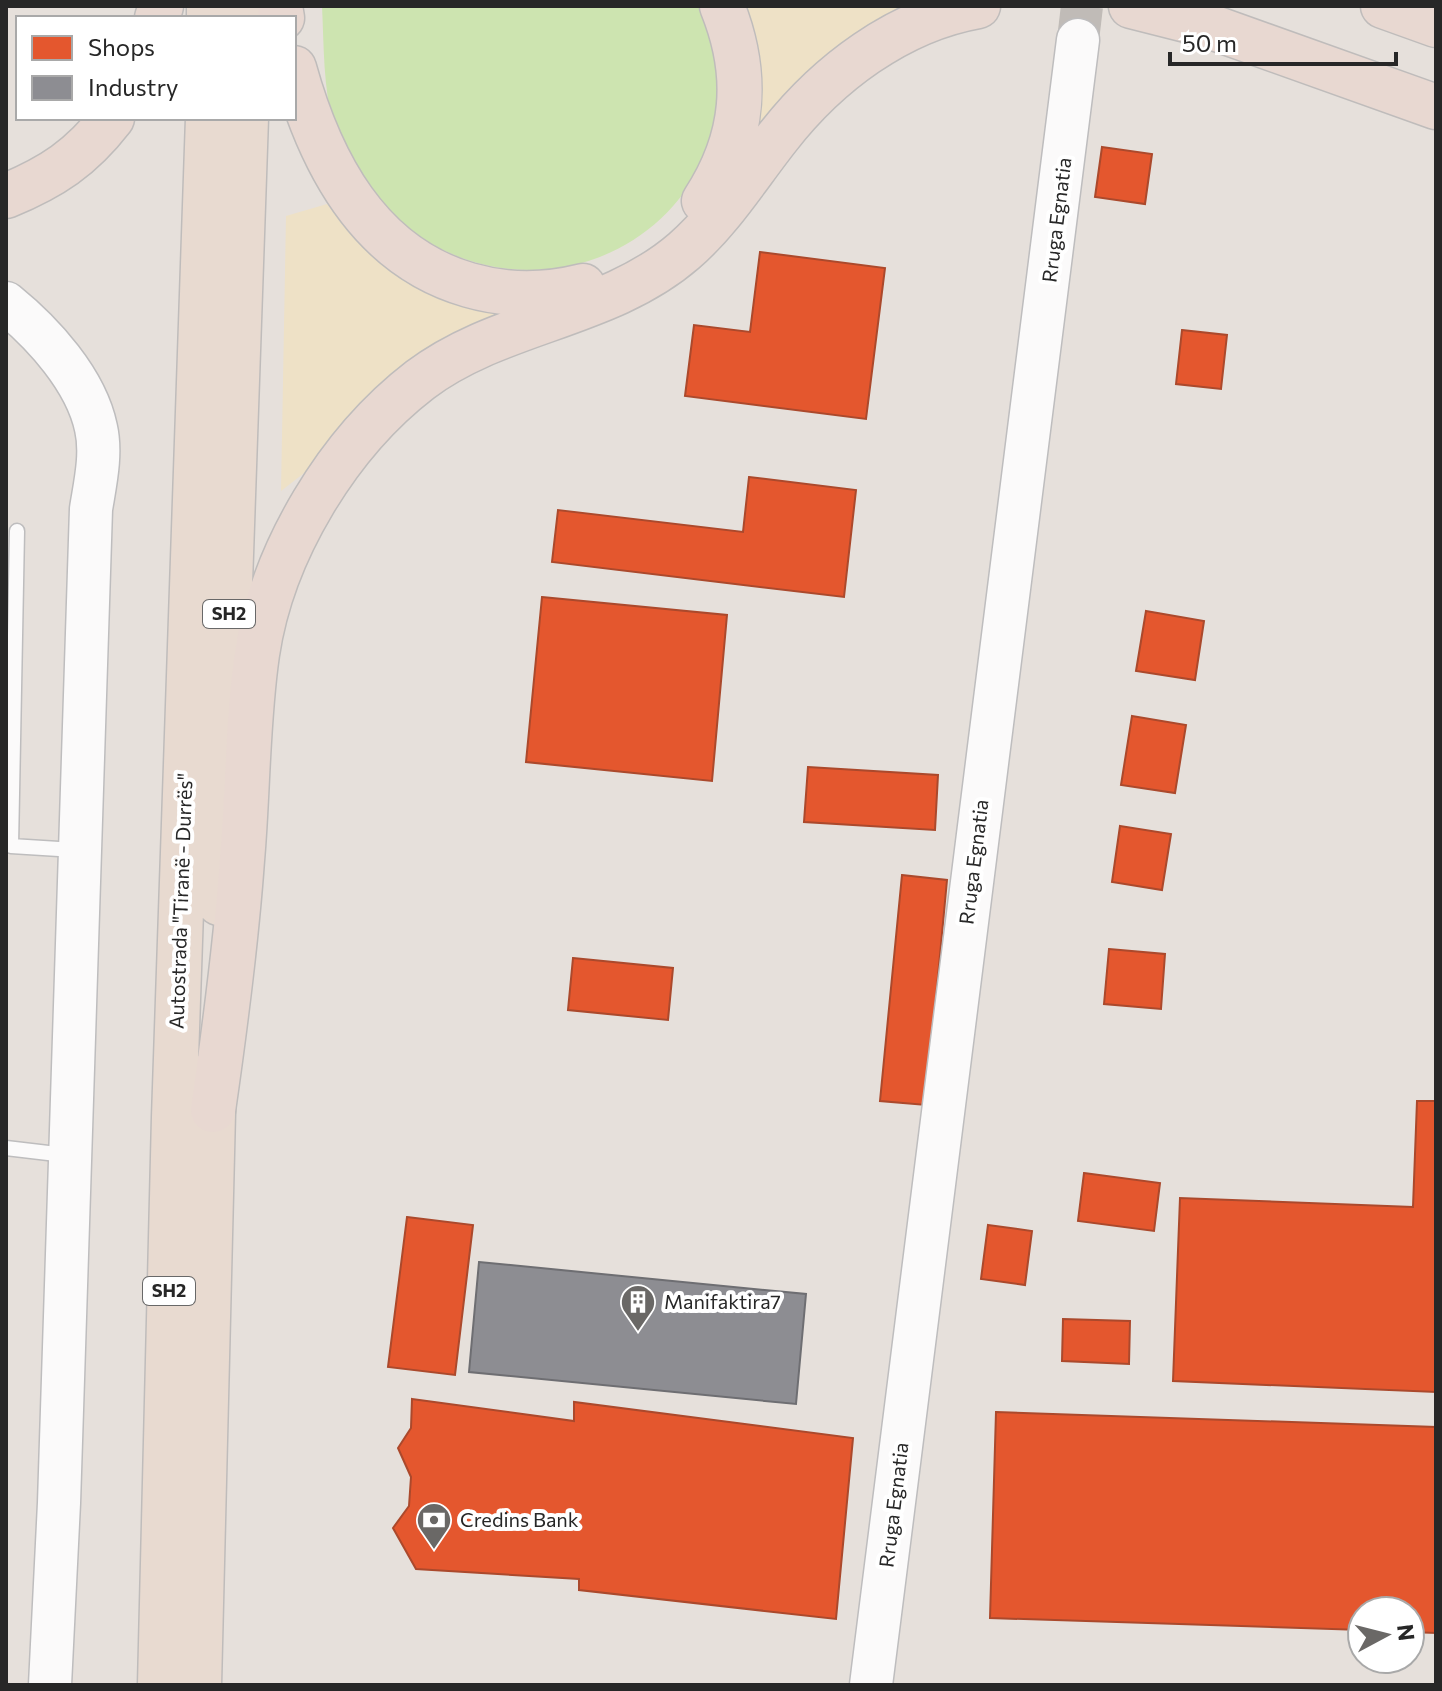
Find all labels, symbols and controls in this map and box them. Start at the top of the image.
legend [16,16,296,120]
scale bar [1170,16,1396,66]
text: 50 m [1182,28,1237,57]
text: Shops [88,32,155,61]
text: Industry [88,72,178,101]
street label: Rruga Egnatia [1036,156,1076,284]
road number: SH2 [203,600,255,628]
street label: Autostrada "Tiranë - Durrës" [164,772,196,1029]
street label: Rruga Egnatia [953,798,993,926]
road number: SH2 [143,1277,195,1305]
building icon: Manifaktira7 [619,1283,657,1333]
place label: Manifaktira7 [664,1289,781,1313]
street label: Rruga Egnatia [873,1441,913,1569]
bank icon: Credins Bank [415,1501,453,1551]
place label: Credins Bank [460,1507,579,1531]
north arrow [1346,1595,1426,1675]
text: N [1392,1623,1421,1642]

